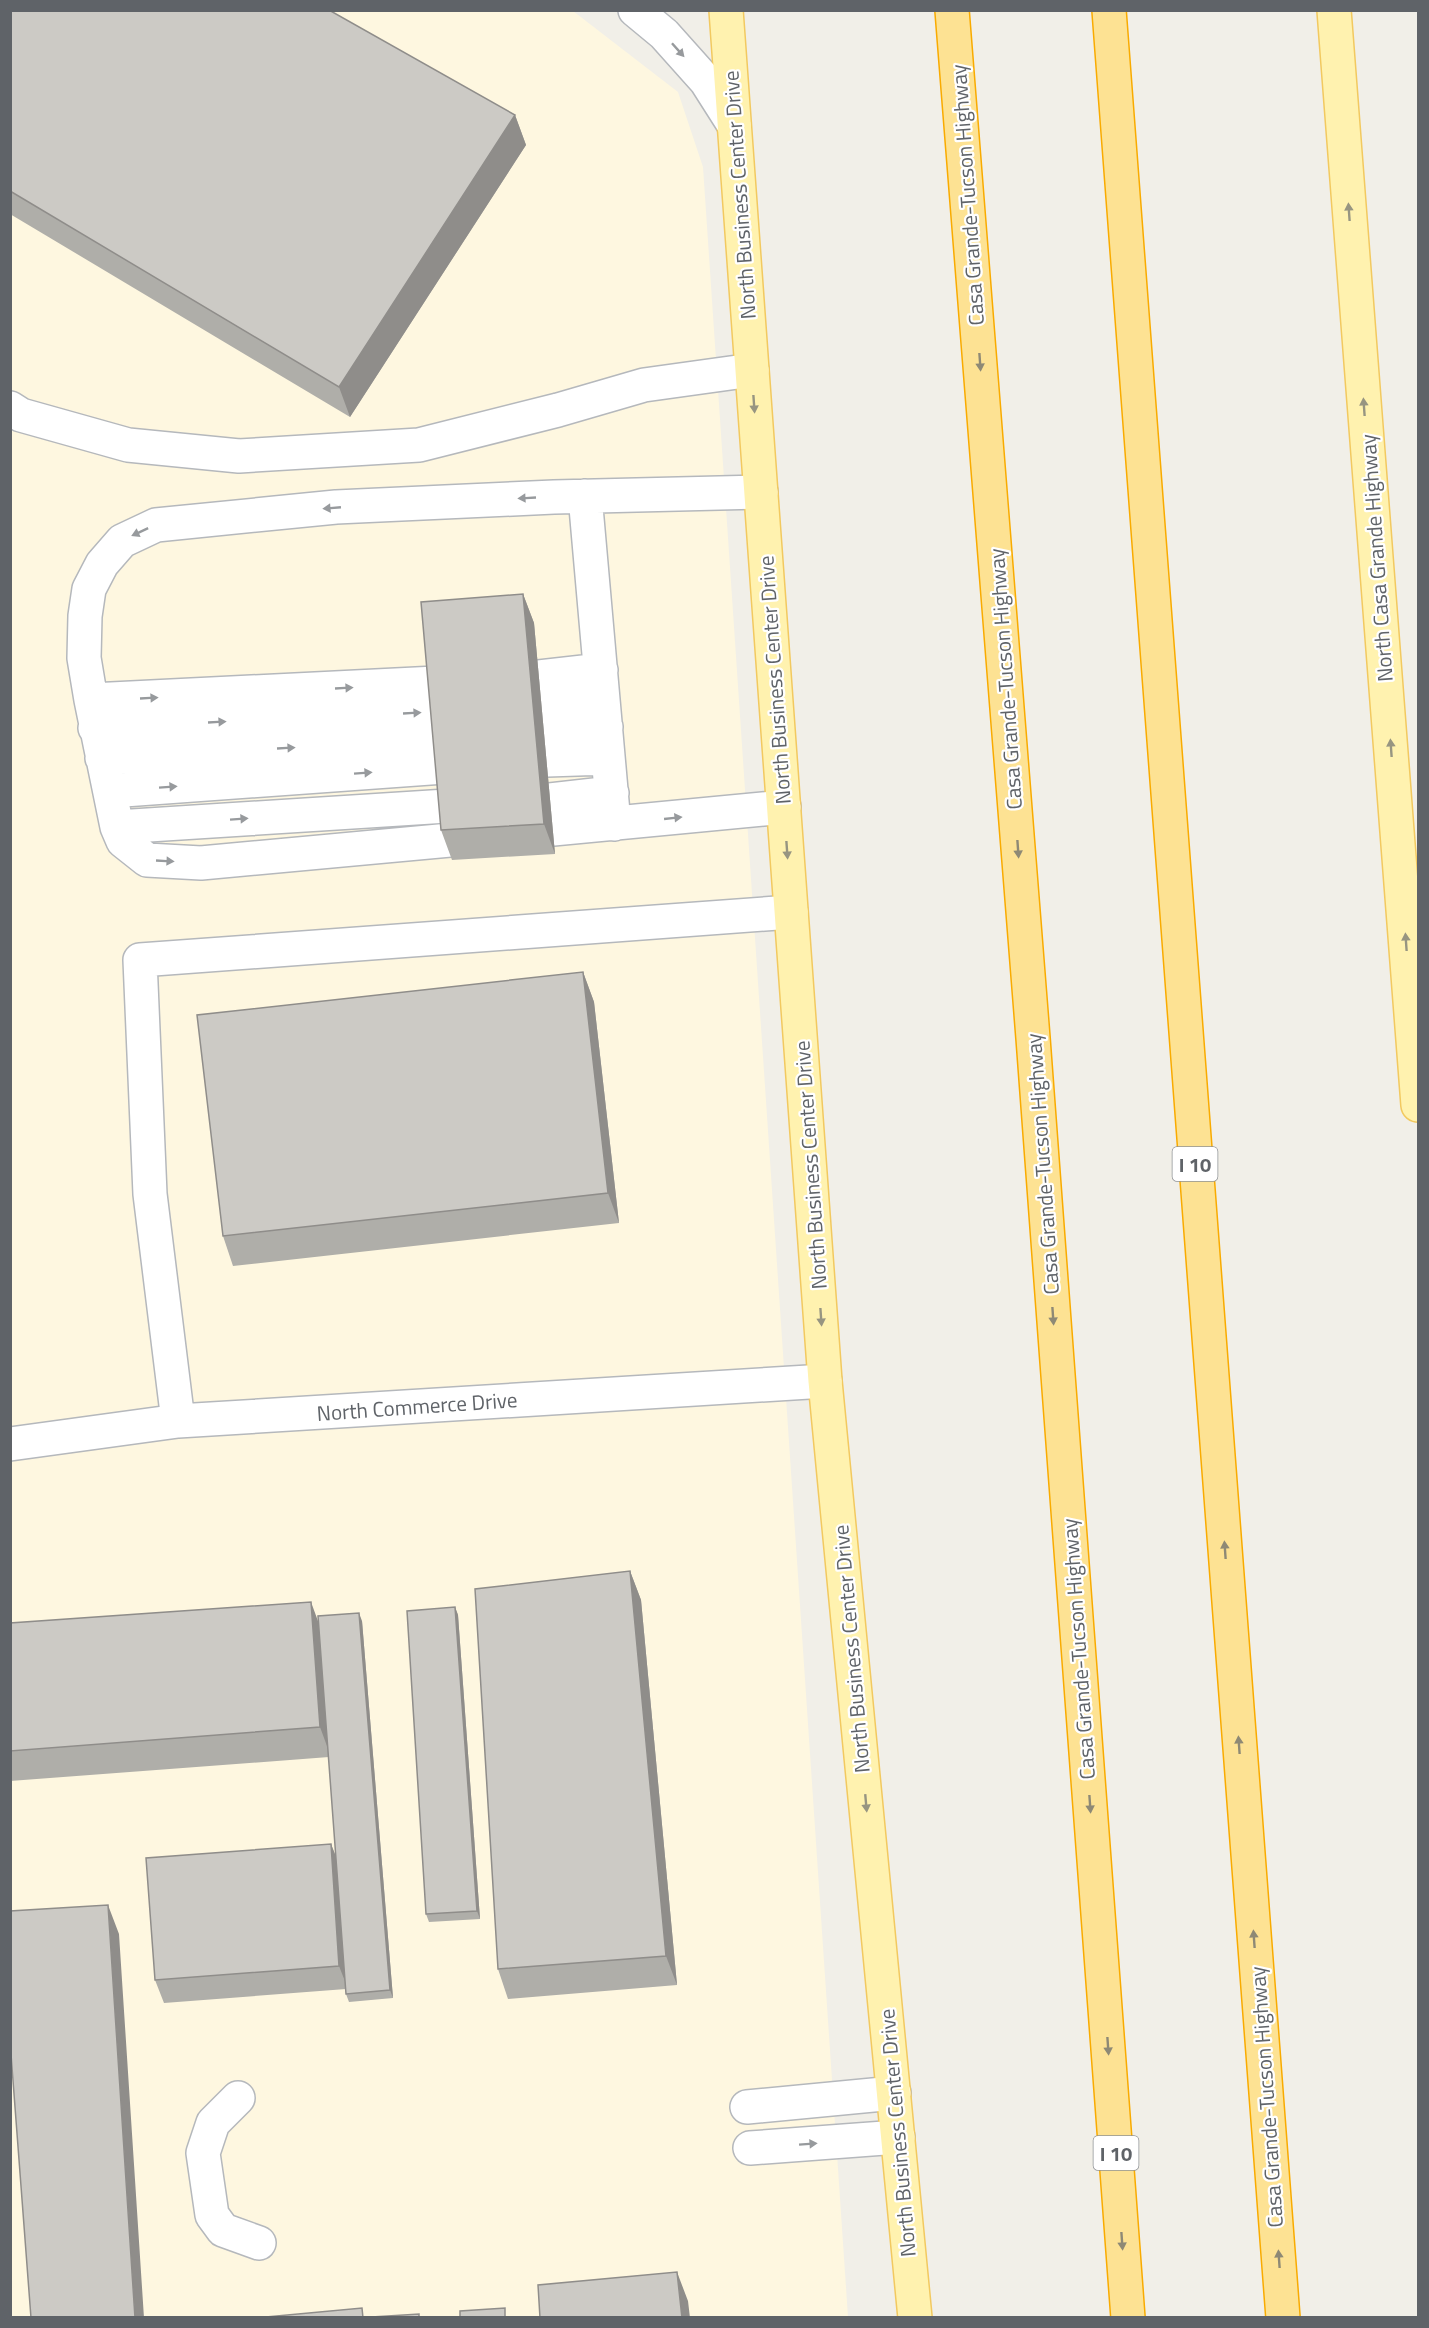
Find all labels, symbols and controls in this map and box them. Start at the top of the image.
one-way arrow [671,42,684,57]
street label: Casa Grande-Tucson Highway [942,63,992,327]
street label: North Business Center Drive [714,70,764,320]
one-way arrow [1345,203,1354,222]
one-way arrow [975,352,984,371]
one-way arrow [749,395,759,414]
one-way arrow [1360,397,1369,416]
street label: North Casa Grande Highway [1351,433,1401,683]
one-way arrow [517,494,536,503]
one-way arrow [323,503,342,513]
one-way arrow [131,528,148,537]
street label: Casa Grande-Tucson Highway [980,547,1030,811]
street label: North Business Center Drive [749,555,799,805]
one-way arrow [334,683,353,692]
one-way arrow [139,693,158,702]
one-way arrow [402,708,421,717]
one-way arrow [207,718,226,727]
one-way arrow [1386,738,1396,757]
one-way arrow [277,744,296,753]
one-way arrow [353,768,372,778]
one-way arrow [159,782,178,792]
one-way arrow [663,813,682,823]
one-way arrow [229,815,248,824]
one-way arrow [782,840,792,859]
one-way arrow [1013,840,1023,859]
one-way arrow [155,857,174,866]
one-way arrow [1401,933,1411,952]
street label: Casa Grande-Tucson Highway [1017,1032,1067,1296]
street label: North Business Center Drive [785,1040,835,1290]
road number: I 10 [1172,1147,1218,1181]
one-way arrow [816,1307,825,1326]
one-way arrow [1049,1307,1058,1326]
street label: North Commerce Drive [316,1383,518,1429]
street label: Casa Grande-Tucson Highway [1053,1517,1103,1781]
street label: North Business Center Drive [824,1524,878,1774]
one-way arrow [1220,1541,1229,1560]
one-way arrow [1235,1735,1244,1754]
one-way arrow [861,1794,871,1813]
one-way arrow [1085,1794,1094,1813]
one-way arrow [1249,1930,1259,1949]
street label: Casa Grande-Tucson Highway [1241,1965,1291,2229]
street label: North Business Center Drive [870,2008,924,2258]
one-way arrow [1103,2037,1112,2056]
road number: I 10 [1094,2136,1138,2170]
one-way arrow [799,2139,818,2148]
one-way arrow [1117,2231,1127,2250]
one-way arrow [1274,2250,1283,2269]

